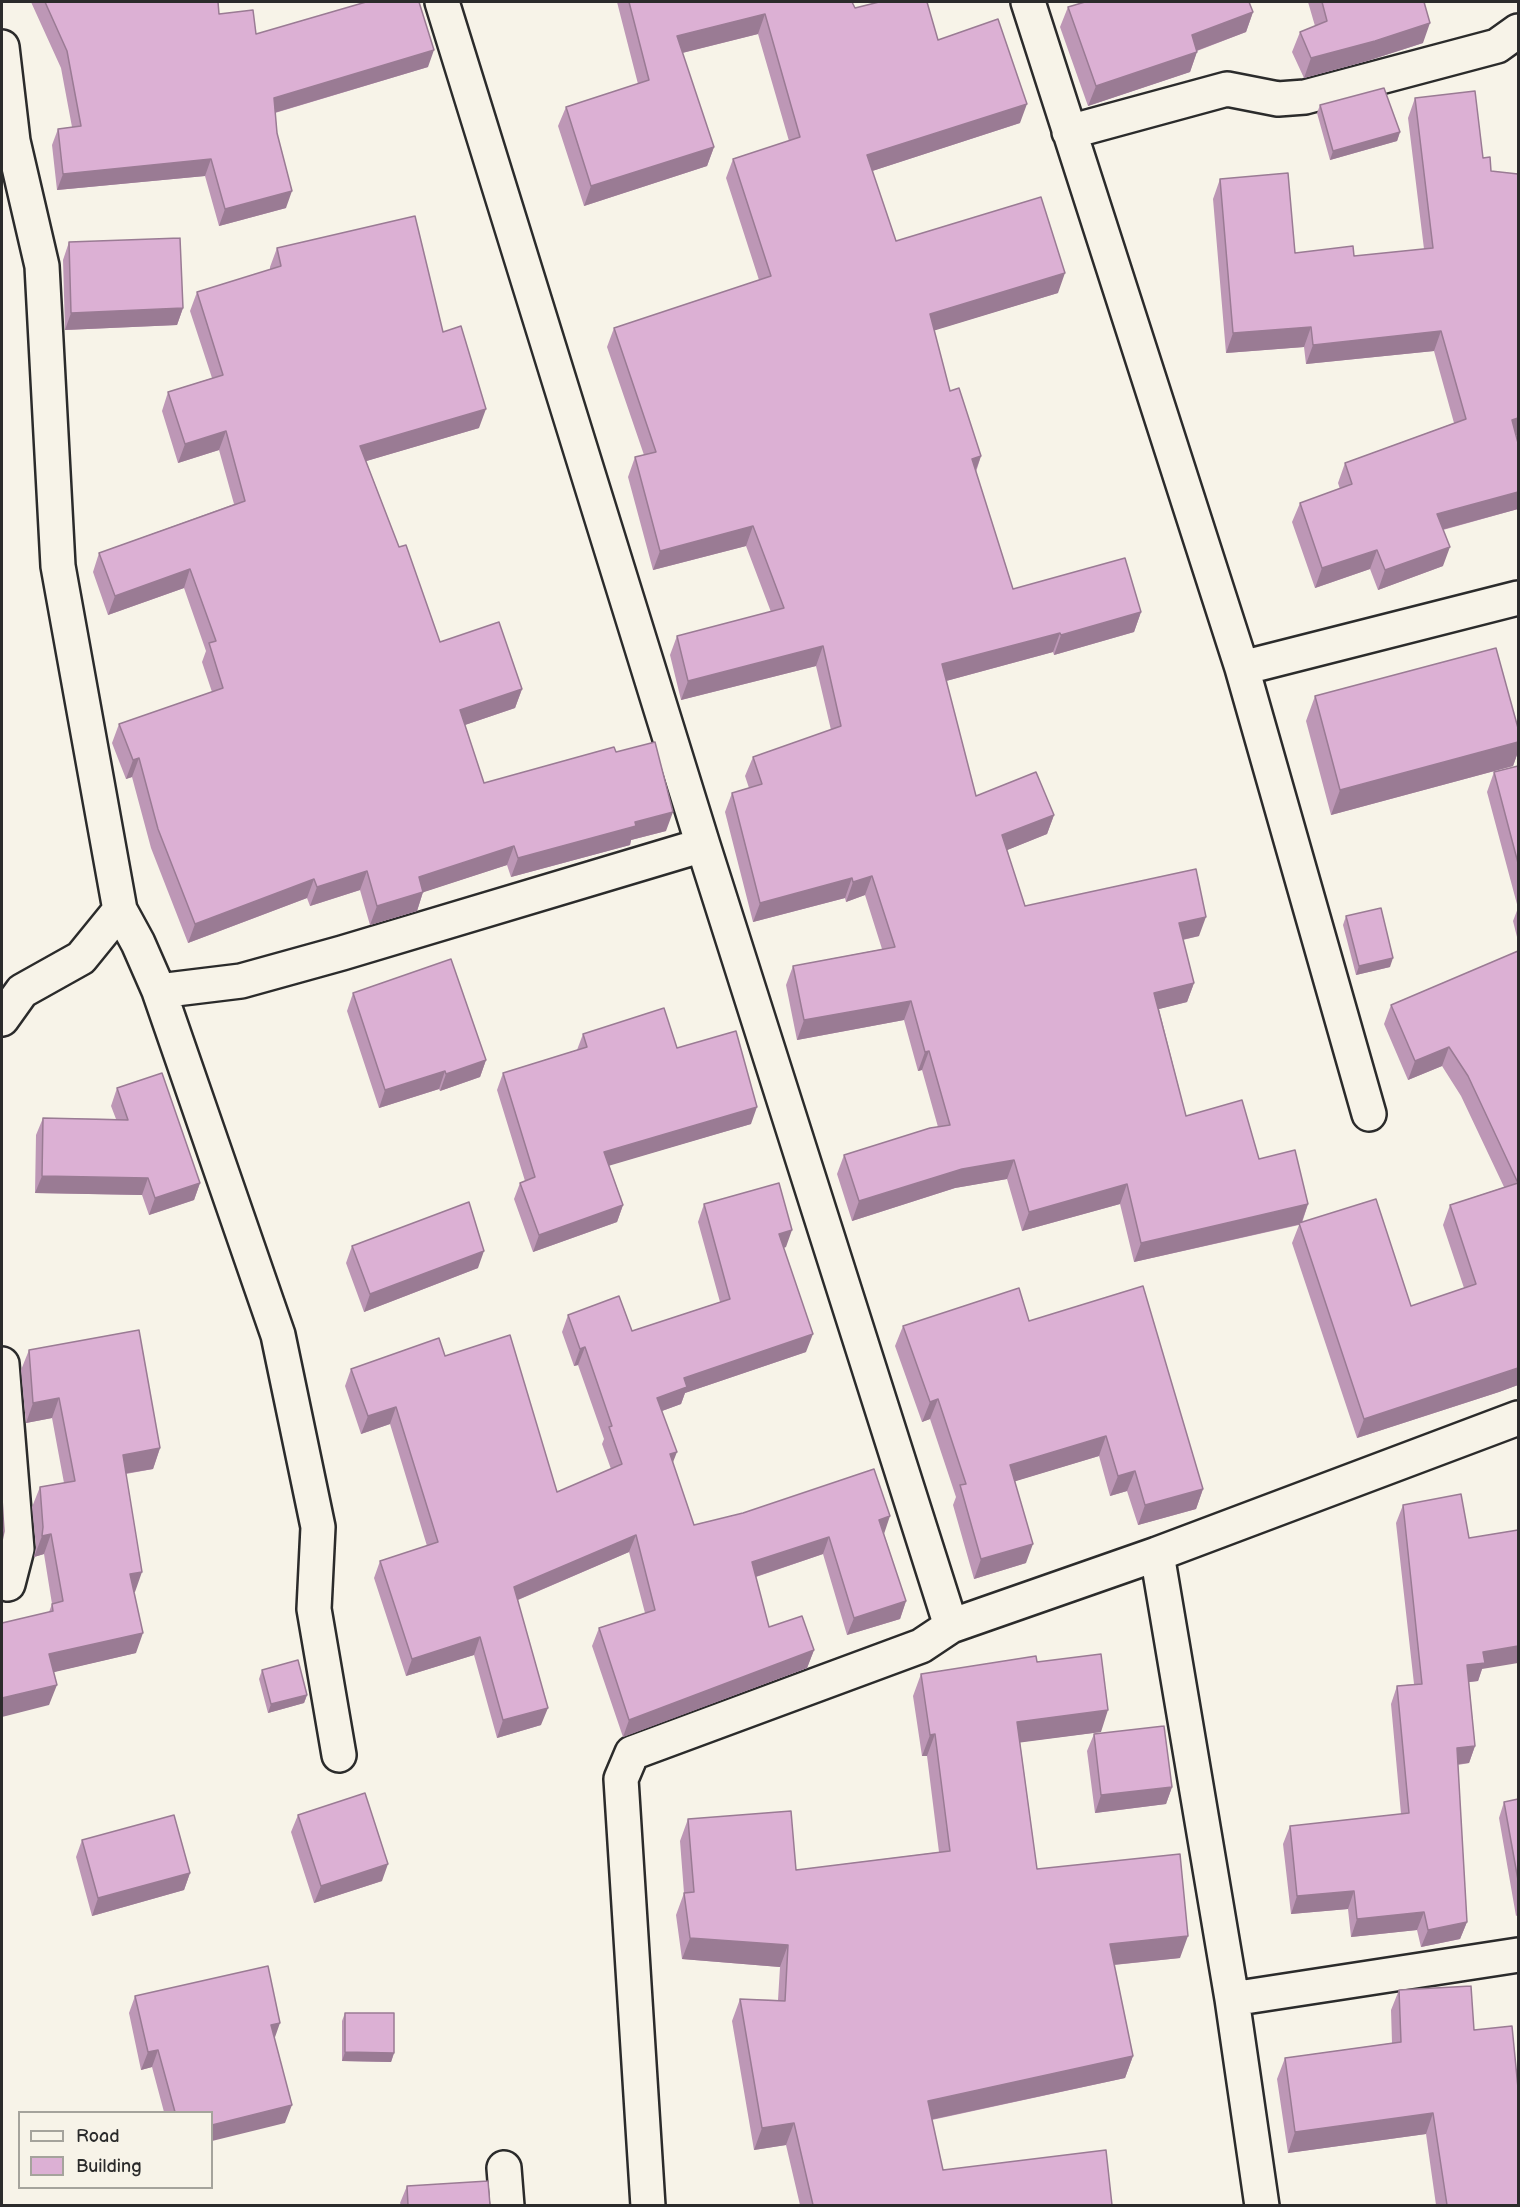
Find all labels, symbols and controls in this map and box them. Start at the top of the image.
legend [18,2111,213,2189]
text: Road [76,2126,120,2147]
text: Building [76,2156,142,2177]

